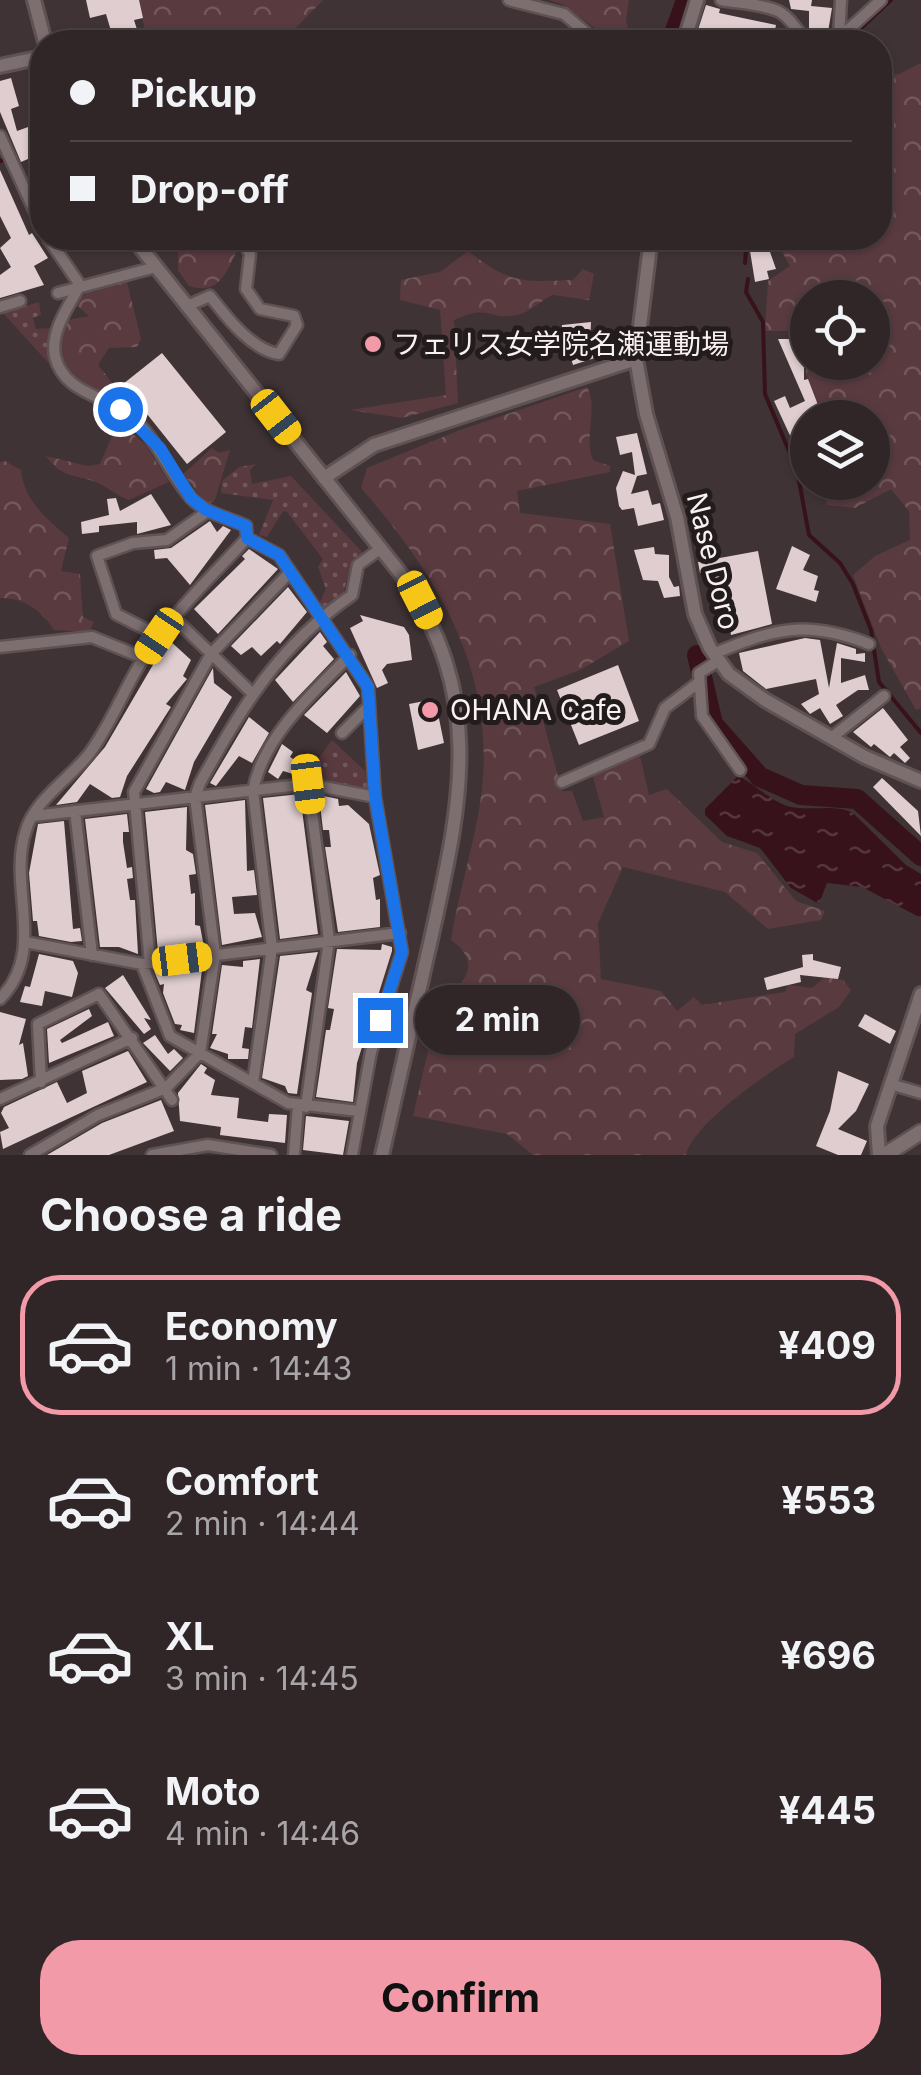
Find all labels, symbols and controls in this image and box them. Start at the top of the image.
text: Pickup [130,70,257,116]
text: Drop-off [130,166,289,212]
map controls [790,280,890,500]
button: locate [790,280,890,380]
place label: フェリス女学院名瀬運動場 [393,327,729,361]
marker: フェリス女学院名瀬運動場 [362,333,384,355]
car [246,384,306,450]
route start [98,387,143,432]
button: layers [790,400,890,500]
street label: Nase Doro [680,489,746,633]
car [393,566,447,634]
car [130,603,188,669]
place label: OHANA Cafe [450,693,622,727]
marker: OHANA Cafe [419,699,441,721]
car [289,752,327,816]
car [150,940,214,978]
callout: 2 min [415,985,580,1055]
route end [358,998,403,1043]
text: 2 min [455,1000,540,1039]
text: Choose a ride [40,1187,342,1242]
icon: car [45,1300,135,1390]
text: Economy [165,1303,338,1349]
text: ¥409 [778,1322,876,1368]
text: 1 min · 14:43 [165,1349,352,1388]
icon: car [45,1455,135,1545]
text: Comfort [165,1458,319,1504]
text: ¥553 [781,1477,876,1523]
text: 2 min · 14:44 [165,1504,360,1543]
icon: car [45,1610,135,1700]
text: XL [165,1613,215,1659]
text: ¥696 [780,1632,876,1678]
text: 3 min · 14:45 [165,1659,359,1698]
icon: car [45,1765,135,1855]
text: Moto [165,1768,261,1814]
text: ¥445 [779,1787,876,1833]
text: 4 min · 14:46 [165,1814,360,1853]
button: Confirm [40,1940,881,2055]

